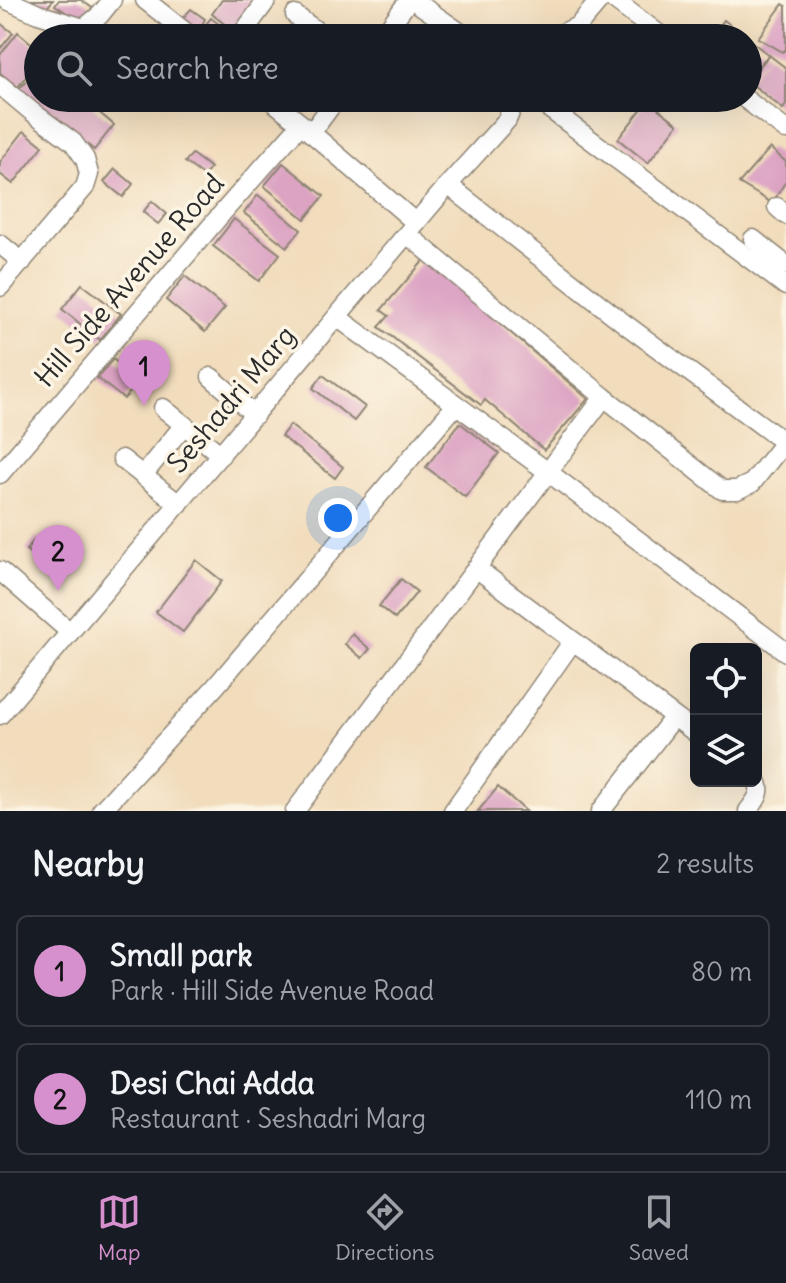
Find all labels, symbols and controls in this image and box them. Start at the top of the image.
search box [24,24,762,112]
icon: search [52,46,96,90]
text: Search here [116,49,279,87]
street label: Hill Side Avenue Road [26,166,232,394]
street label: Seshadri Marg [159,318,303,480]
pin: 1 [118,340,170,406]
your location [318,498,358,538]
pin: 2 [32,525,84,591]
map controls [690,643,762,787]
button: locate [690,643,762,715]
button: layers [690,715,762,787]
text: Nearby [32,842,145,885]
text: 2 results [656,847,754,880]
text: Small park [110,936,252,974]
text: 1 [55,955,65,988]
text: 80 m [691,955,752,988]
text: Park · Hill Side Avenue Road [110,974,434,1007]
text: Desi Chai Adda [110,1064,315,1102]
text: 2 [53,1083,67,1116]
text: 110 m [685,1083,752,1116]
text: Restaurant · Seshadri Marg [110,1102,426,1135]
tab: Map [97,1190,141,1266]
tab: Directions [335,1190,435,1266]
tab: Saved [629,1190,689,1266]

